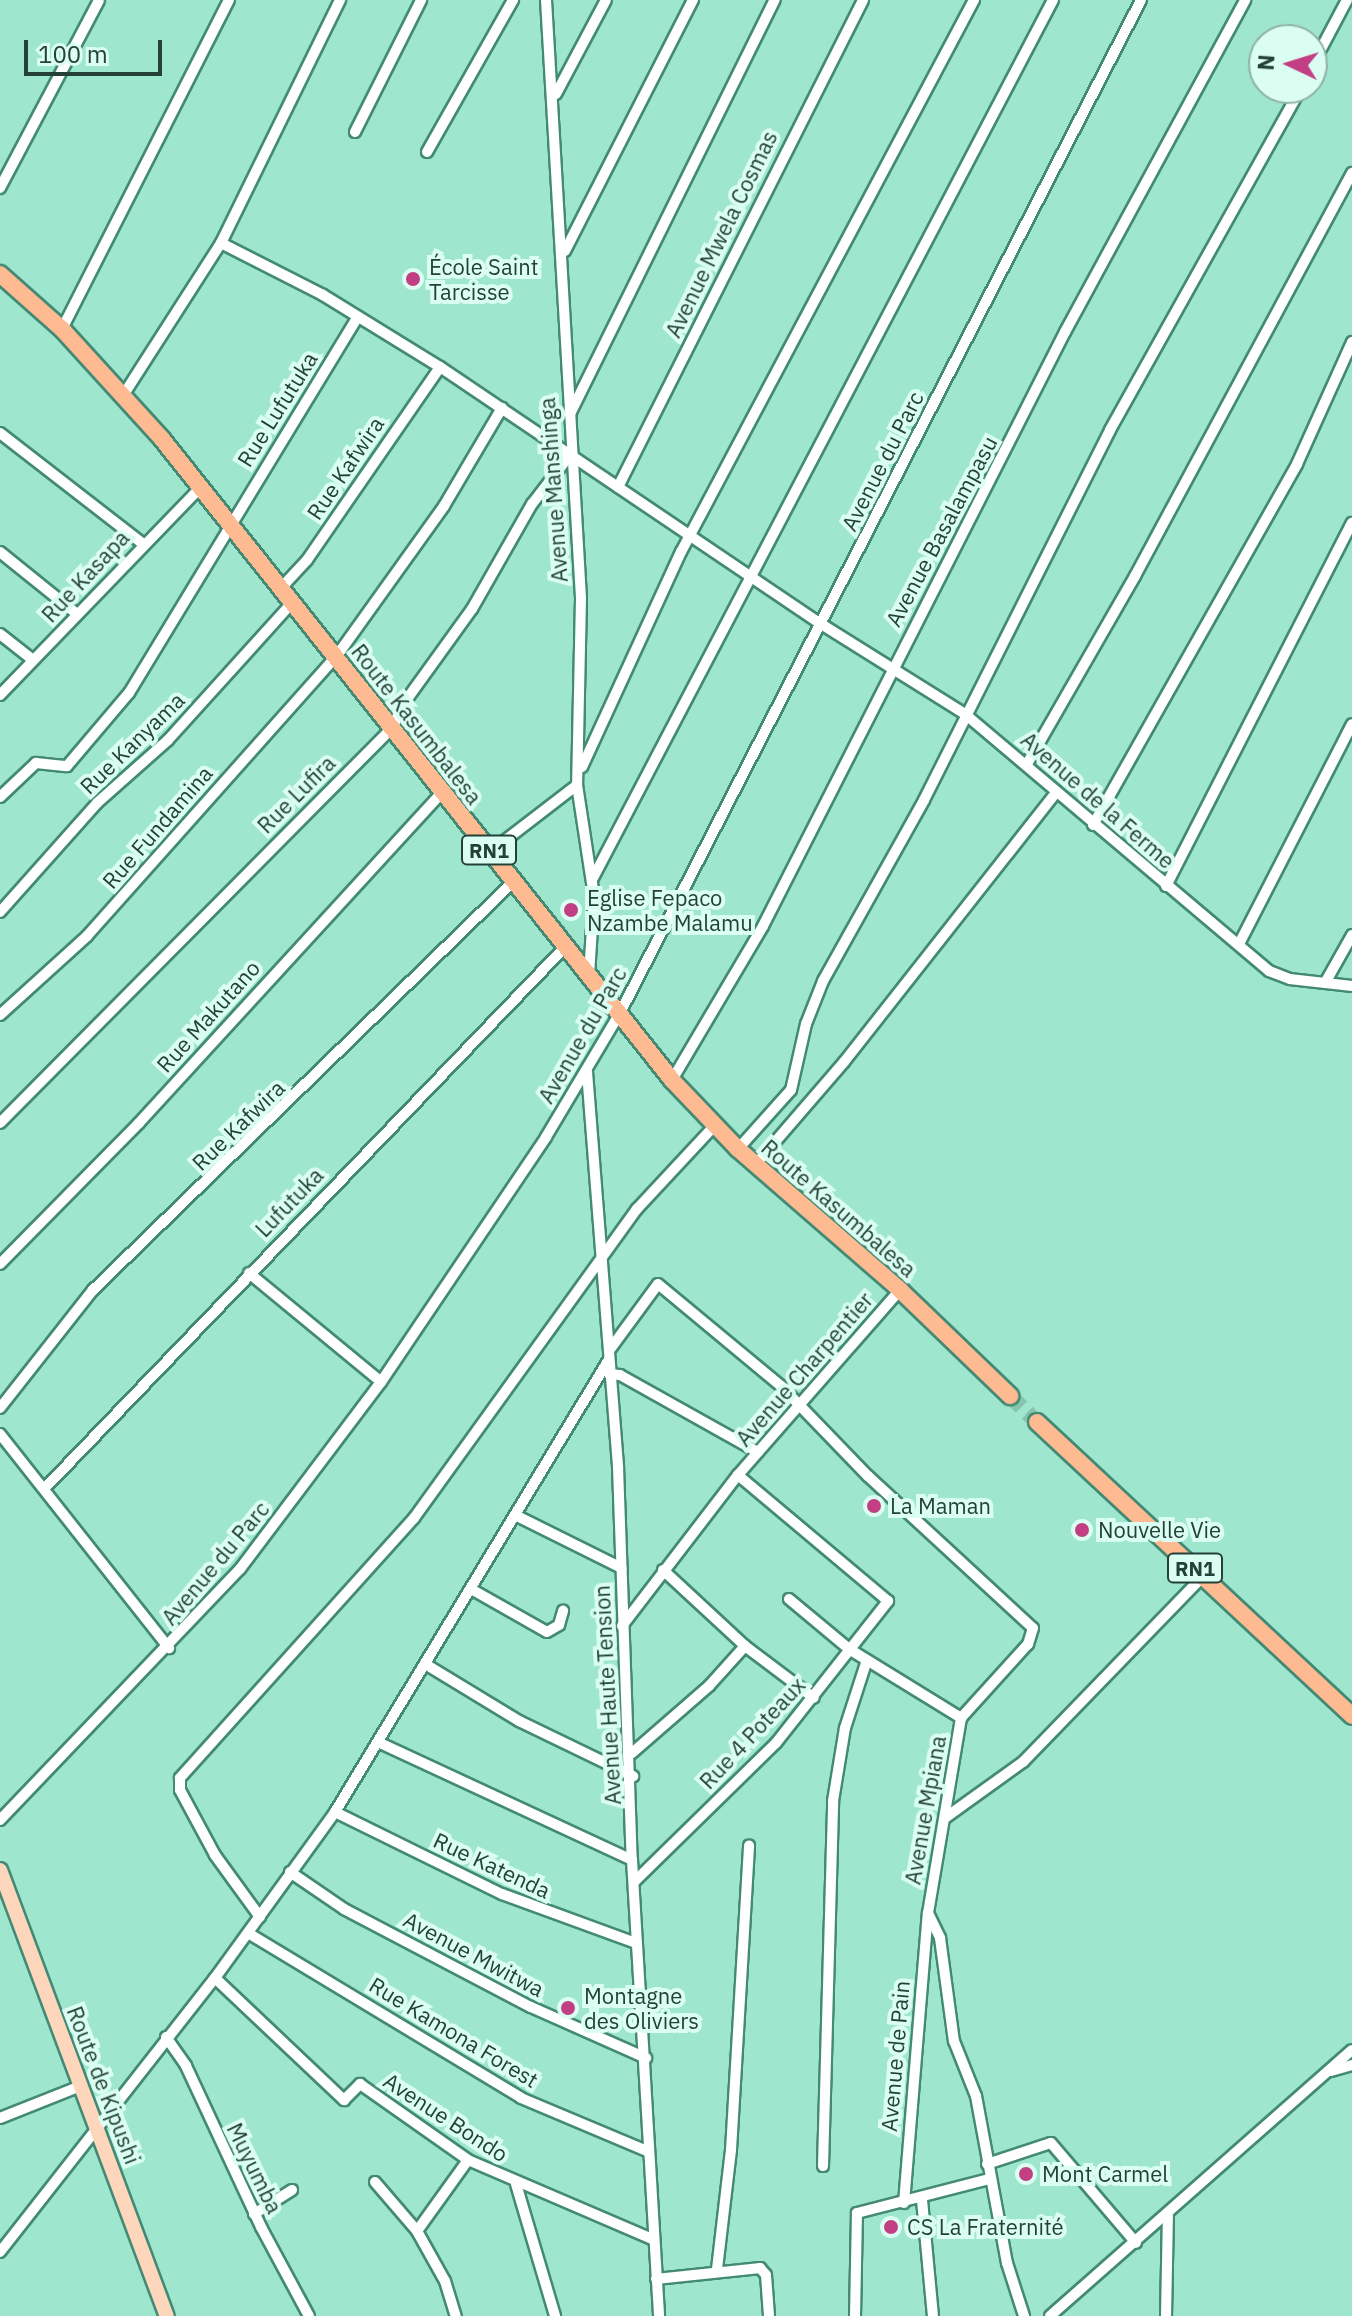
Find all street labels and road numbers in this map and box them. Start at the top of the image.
street label: Avenue Mwela Cosmas [659,126,783,342]
street label: Rue Lufutuka [231,347,323,471]
street label: Avenue du Parc [836,387,928,535]
street label: Avenue Manshinga [533,397,573,583]
street label: Rue Kafwira [301,412,389,524]
street label: Avenue Basalampasu [880,431,1002,631]
street label: Rue Kasapa [36,525,134,627]
street label: Route Kasumbalesa [346,639,488,809]
street label: Rue Kanyama [74,687,190,799]
street label: Avenue de la Ferme [1016,726,1180,874]
street label: Rue Lufira [252,750,340,838]
street label: Rue Fundamina [97,760,217,894]
road number: RN1 [461,834,517,866]
street label: Rue Makutano [151,955,265,1077]
street label: Avenue du Parc [532,962,632,1108]
street label: Rue Kafwira [186,1074,290,1176]
street label: Route Kasumbalesa [756,1134,922,1282]
street label: Lufutuka [250,1162,328,1242]
street label: Avenue Charpentier [730,1287,878,1451]
street label: Avenue du Parc [156,1496,274,1630]
road number: RN1 [1167,1552,1223,1584]
street label: Avenue Haute Tension [588,1584,626,1806]
street label: Rue 4 Poteaux [694,1672,810,1794]
street label: Avenue Mpiana [899,1733,951,1887]
street label: Rue Katenda [429,1826,555,1904]
street label: Avenue Mwitwa [399,1906,549,2002]
street label: Rue Kamona Forest [365,1971,543,2093]
street label: Avenue de Pain [875,1979,915,2133]
street label: Route de Kipushi [62,2002,146,2168]
street label: Avenue Bondo [379,2067,513,2167]
street label: Muyumba [222,2118,288,2218]

